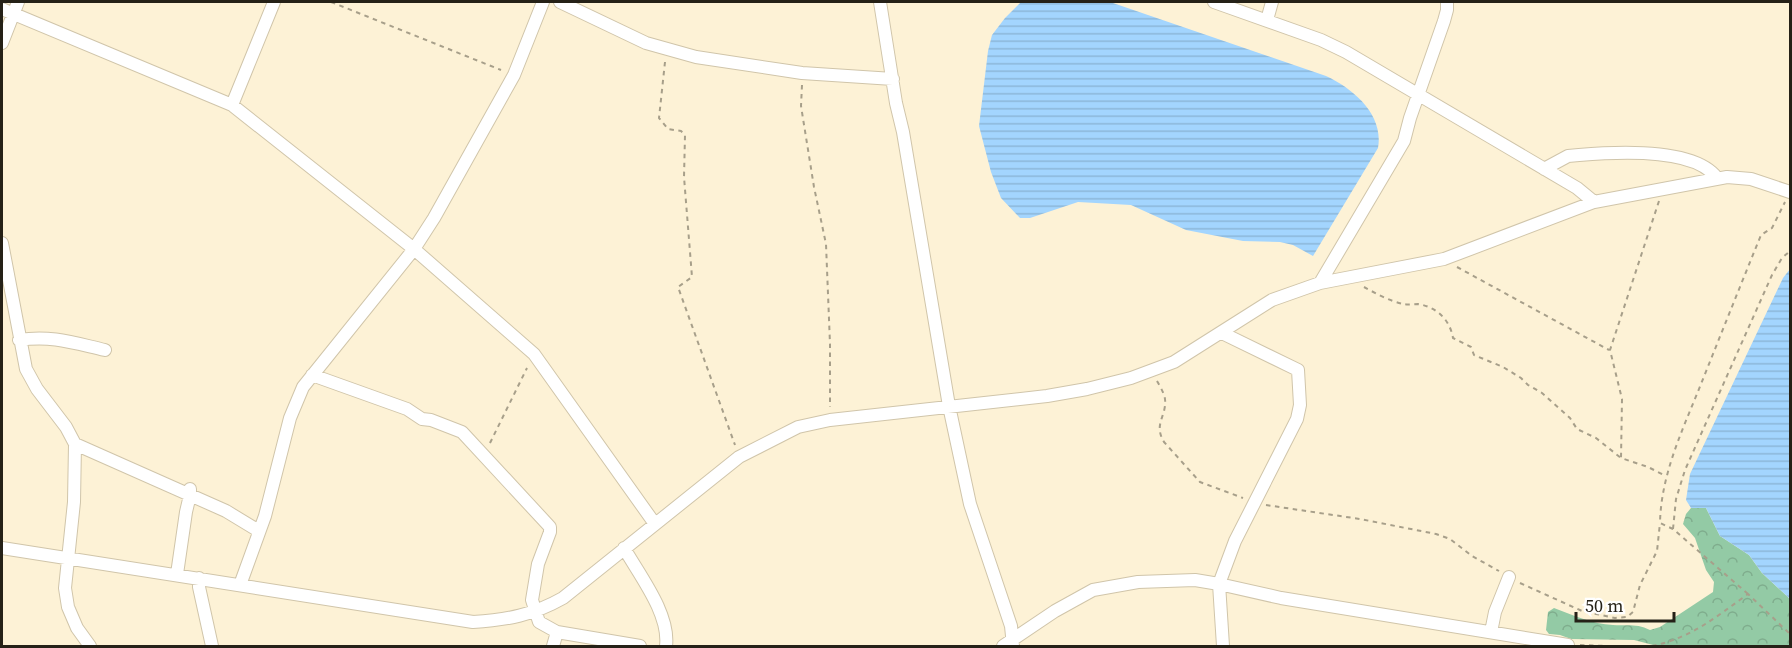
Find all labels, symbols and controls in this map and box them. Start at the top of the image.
scale bar [1576,585,1674,623]
text: 50 m [1585,593,1623,618]

